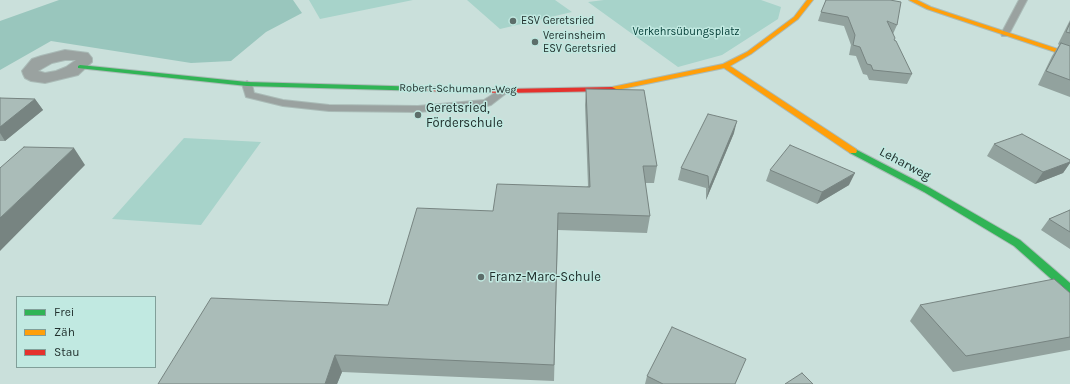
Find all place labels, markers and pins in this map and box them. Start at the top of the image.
place label: ESV Geretsried [521,14,594,28]
marker: ESV Geretsried [508,16,518,26]
place label: Vereinsheim ESV Geretsried [543,29,616,55]
marker: Vereinsheim ESV Geretsried [530,37,540,47]
place label: Geretsried, Förderschule [426,100,503,131]
marker: Geretsried, Förderschule [413,110,423,120]
place label: Franz-Marc-Schule [489,269,601,285]
marker: Franz-Marc-Schule [476,272,486,282]

